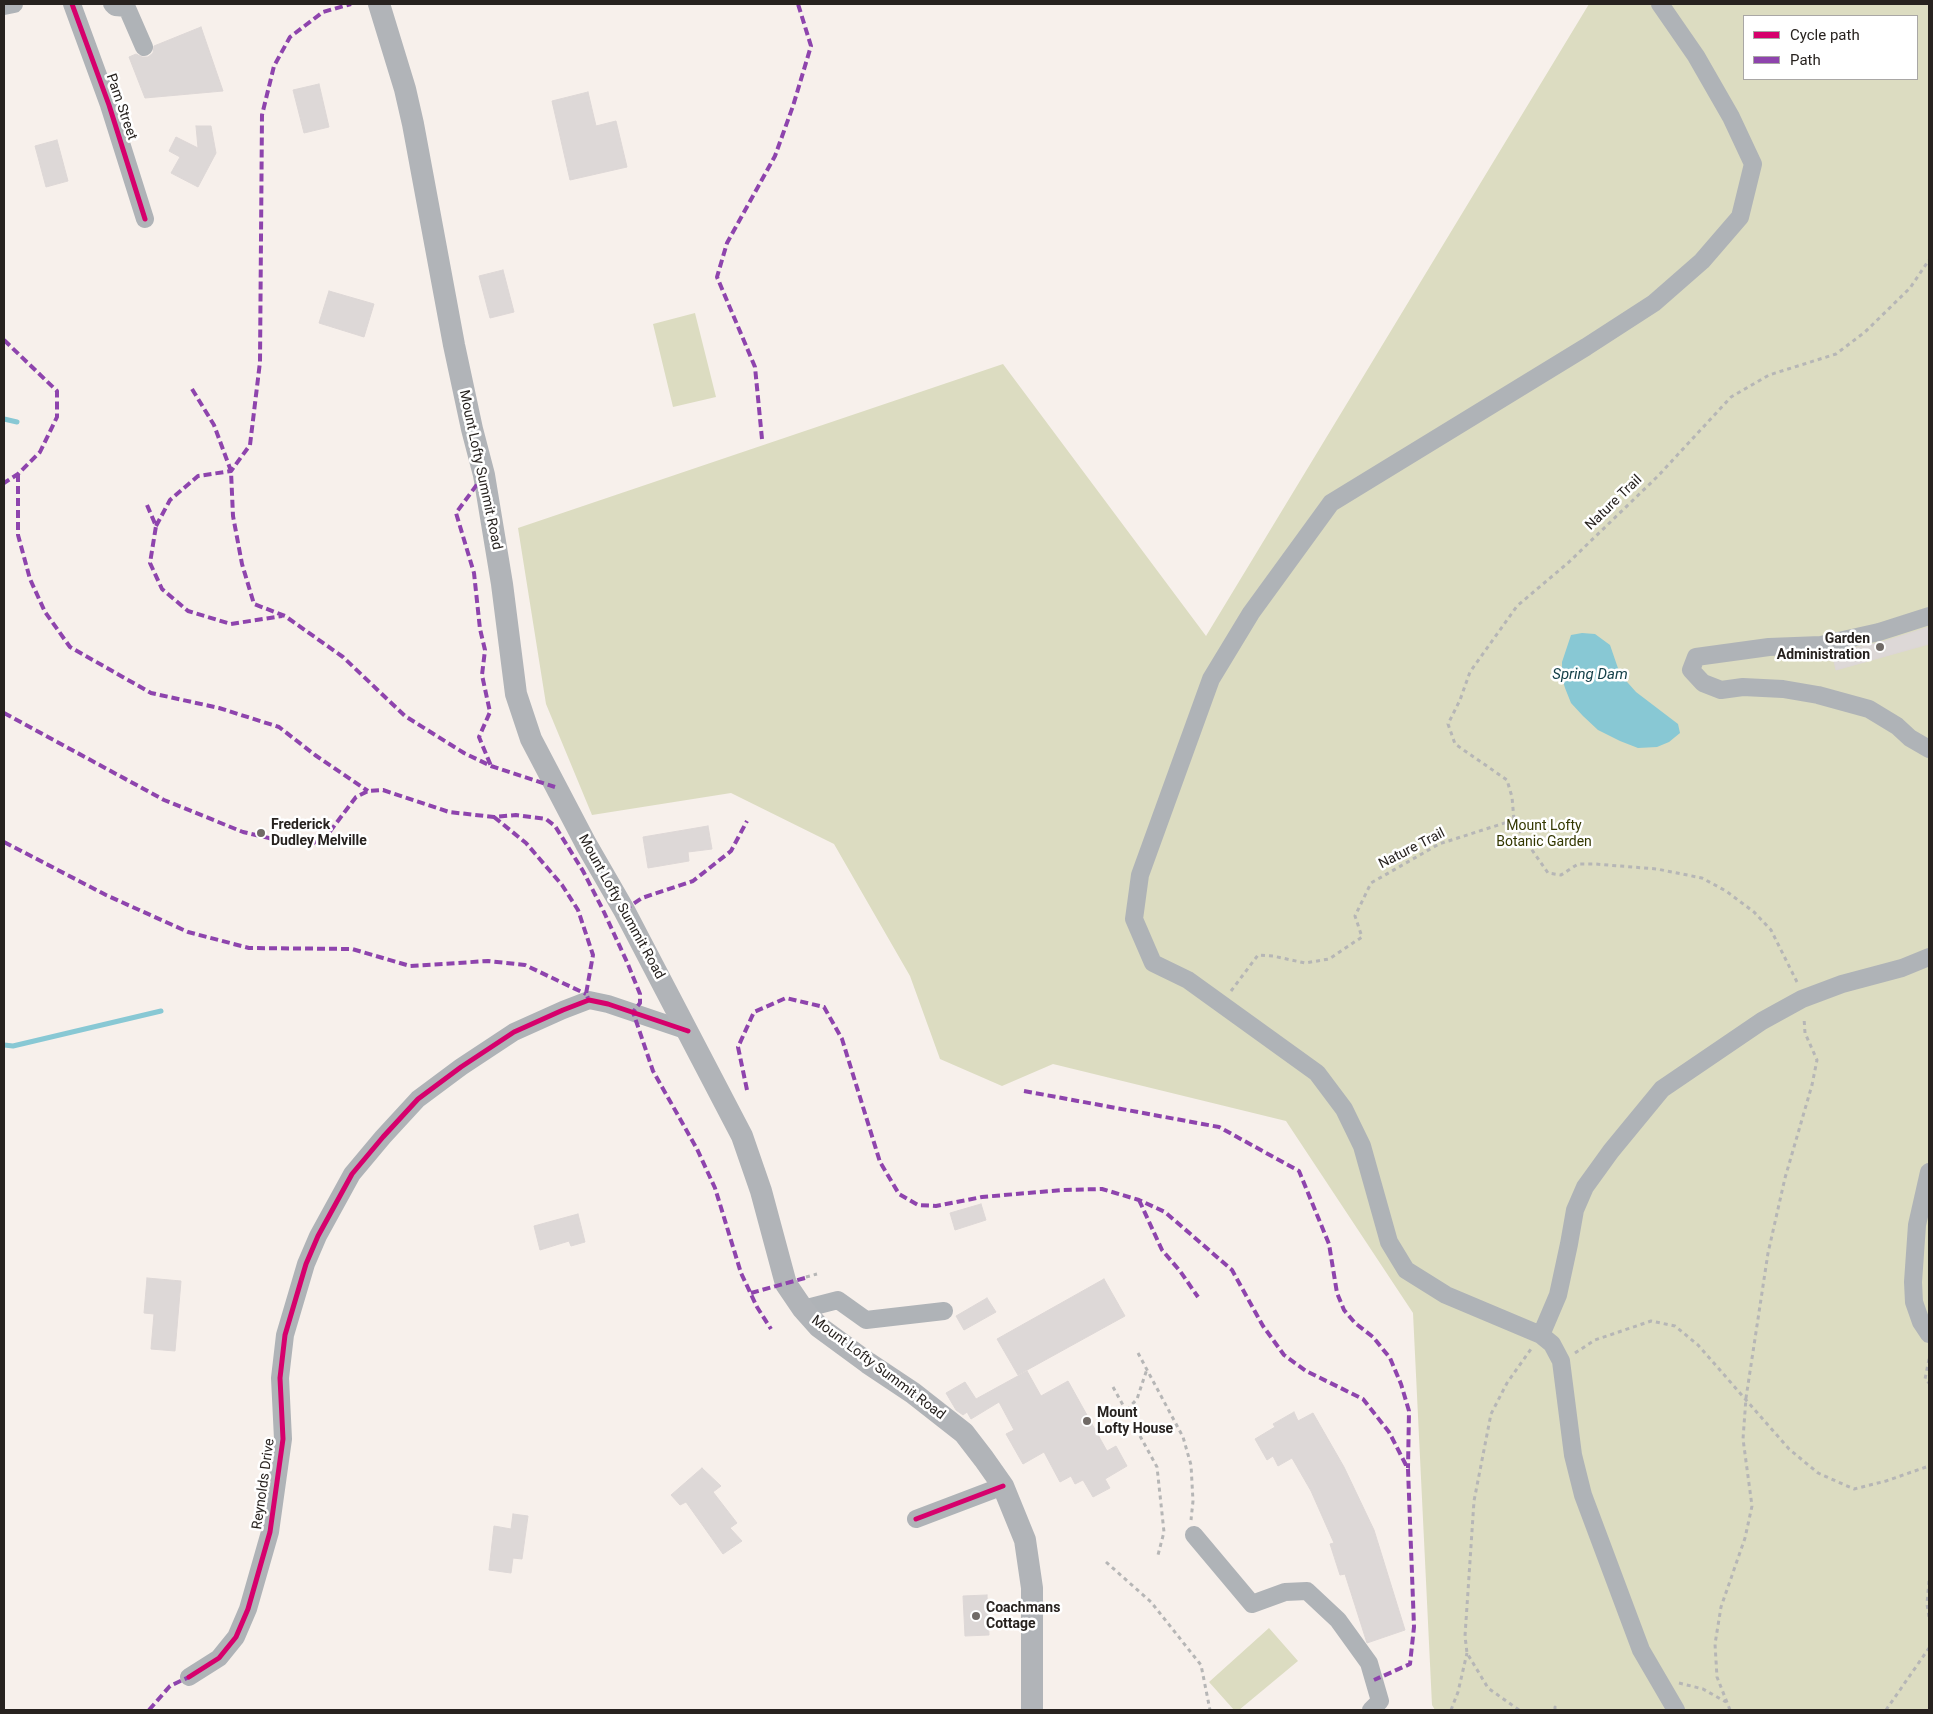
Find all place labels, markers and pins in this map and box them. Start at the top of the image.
place label: Garden Administration [1777,631,1870,664]
marker: Garden Administration [1874,641,1886,653]
place label: Frederick Dudley Melville [271,817,367,850]
marker: Frederick Dudley Melville [255,827,267,839]
place label: Mount Lofty House [1097,1405,1173,1438]
marker: Mount Lofty House [1081,1415,1093,1427]
place label: Coachmans Cottage [986,1600,1060,1632]
marker: Coachmans Cottage [970,1610,982,1622]

